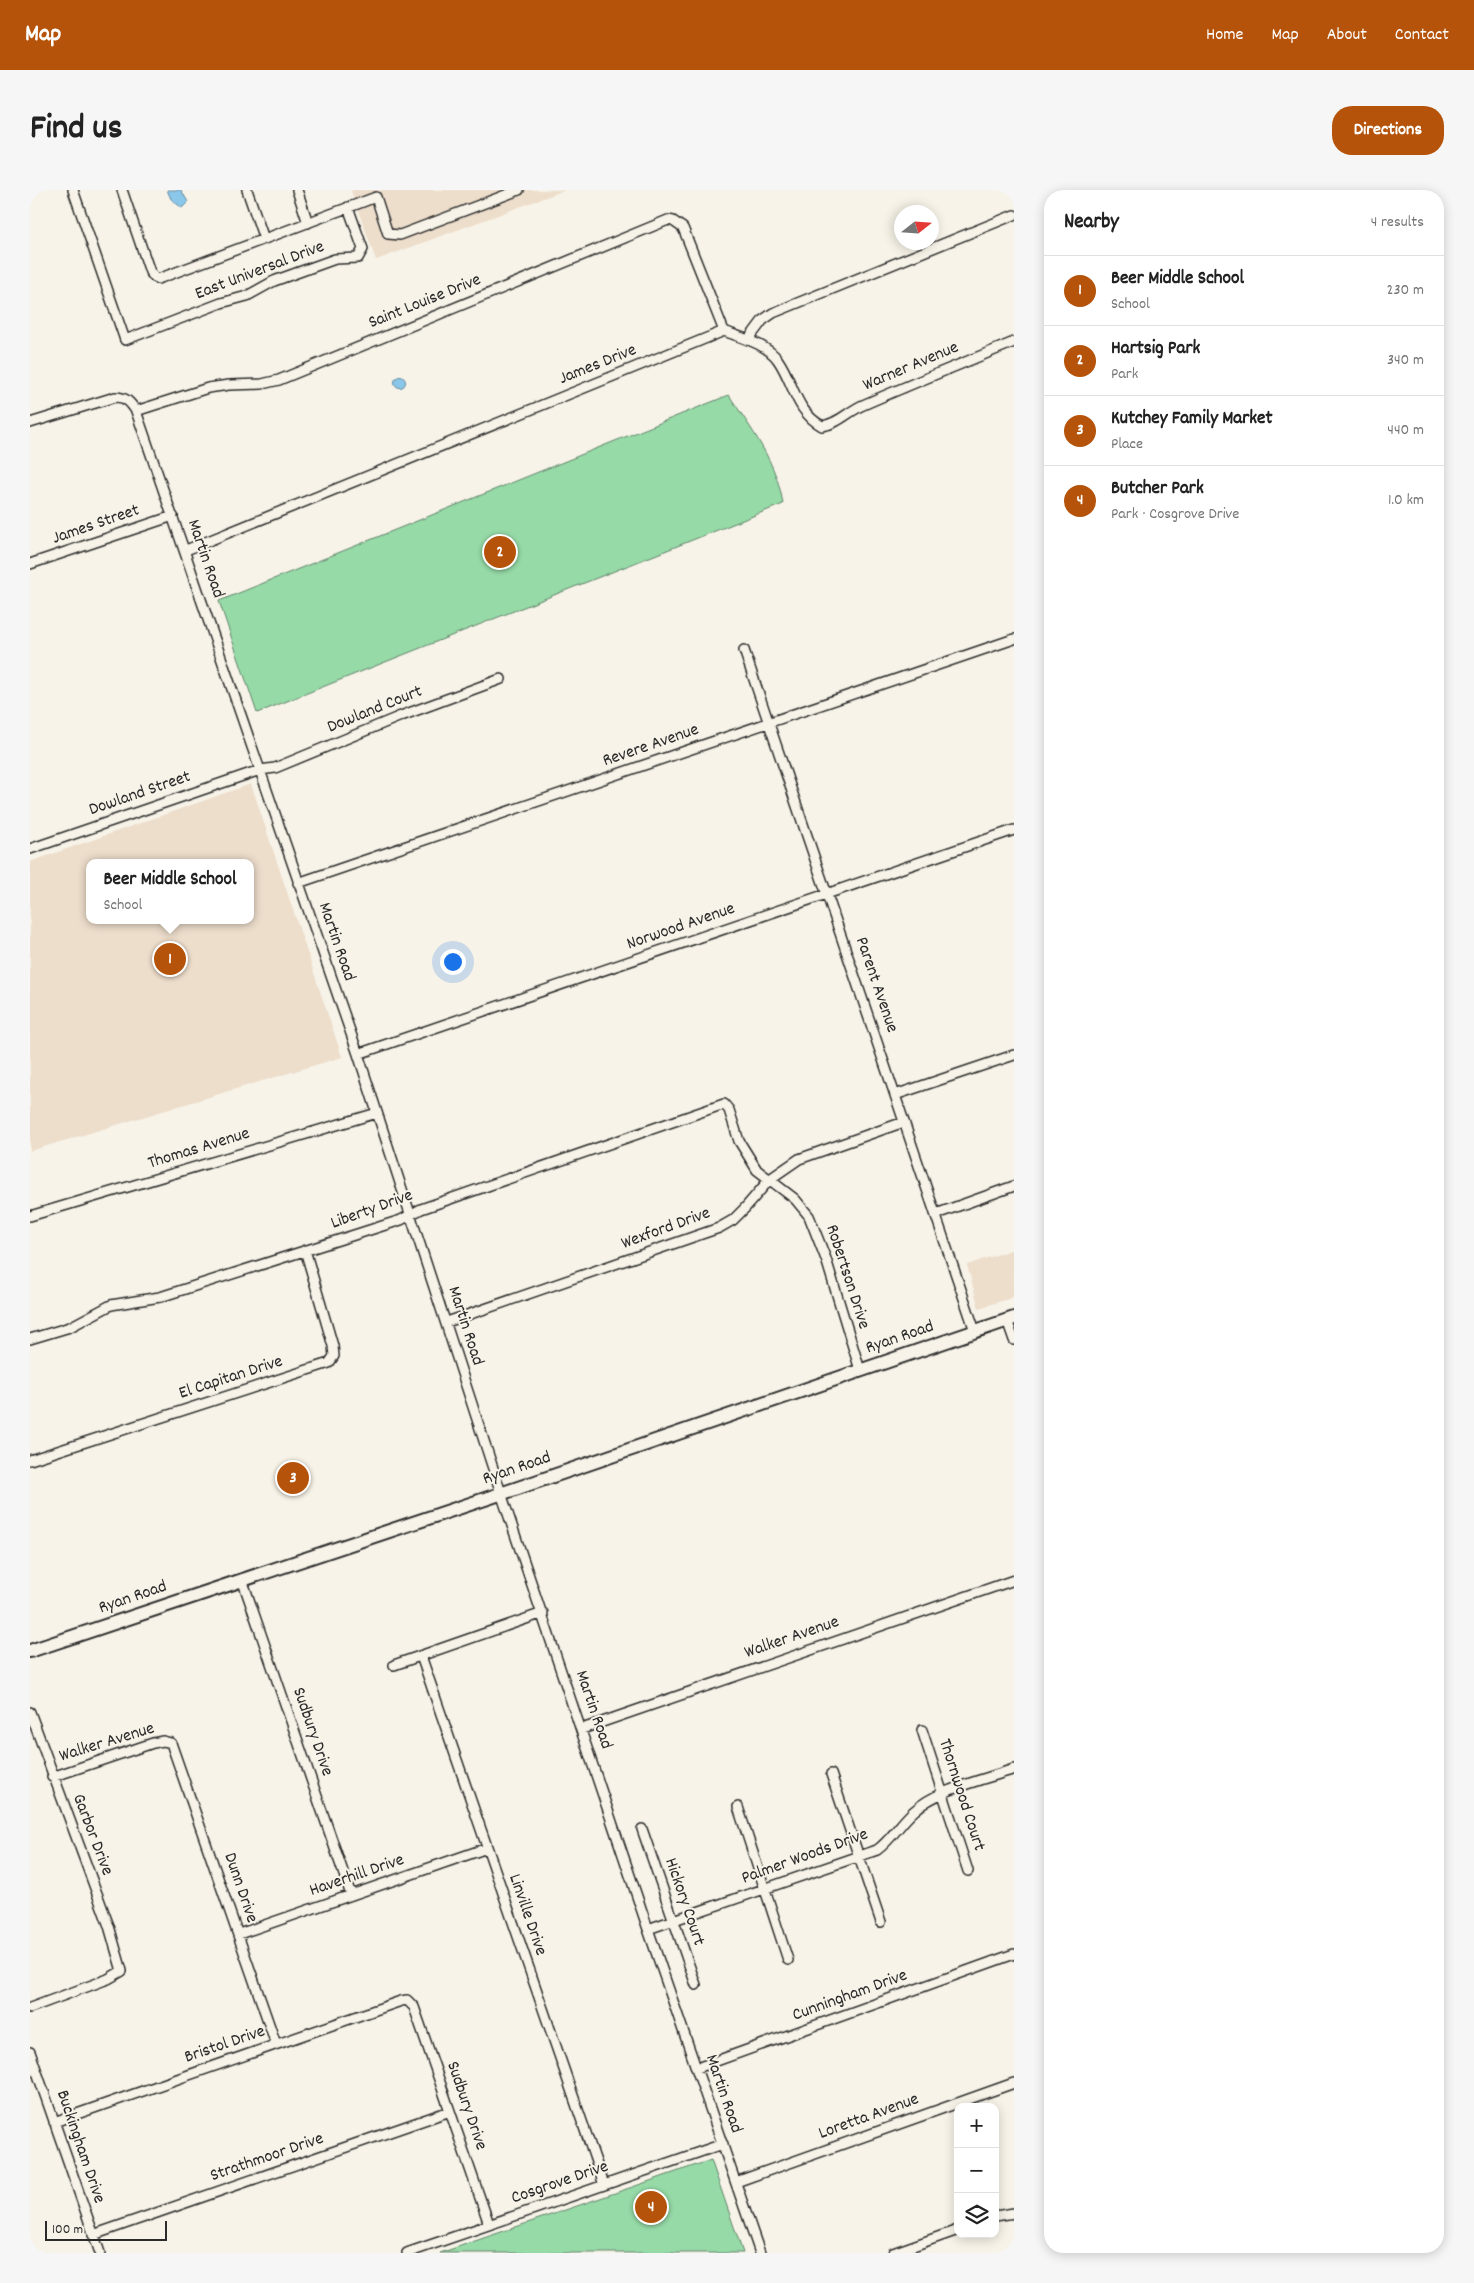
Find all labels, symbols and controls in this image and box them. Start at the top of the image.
text: Map [25,18,61,52]
text: Home [1206,23,1243,48]
text: Map [1271,23,1299,48]
text: About [1327,23,1367,48]
text: Contact [1395,23,1449,48]
text: Find us [30,105,122,155]
button: Directions [1332,106,1444,155]
north arrow [894,205,939,250]
text: Nearby [1064,208,1119,238]
text: 4 results [1371,211,1424,234]
street label: East Universal Drive [192,235,328,307]
text: Beer Middle School [1111,266,1244,293]
street label: Saint Louise Drive [365,268,485,336]
text: 1 [1078,279,1082,302]
text: 230 m [1387,279,1424,302]
text: School [1111,293,1150,316]
street label: Warner Avenue [859,336,963,398]
text: Hartsig Park [1111,336,1200,363]
street label: James Drive [555,338,641,392]
text: 2 [1077,349,1084,372]
text: 340 m [1387,349,1424,372]
text: Park [1111,363,1138,386]
text: Kutchey Family Market [1111,406,1272,433]
text: 3 [1076,419,1084,442]
text: 440 m [1387,419,1424,442]
text: Place [1111,433,1143,456]
text: Butcher Park [1111,476,1204,503]
text: 4 [1077,489,1083,512]
text: 1.0 km [1388,489,1424,512]
street label: James Street [49,498,143,552]
text: Park · Cosgrove Drive [1111,503,1239,526]
street label: Martin Road [180,516,230,602]
pin: 2 [484,533,516,571]
street label: Dowland Court [324,679,427,740]
street label: Revere Avenue [600,718,702,774]
street label: Dowland Street [86,765,195,823]
popup [86,859,254,924]
text: Beer Middle School [104,867,236,894]
text: School [104,894,142,917]
street label: Norwood Avenue [624,897,739,957]
street label: Martin Road [311,899,361,985]
street label: Parent Avenue [848,934,904,1036]
pin: 1 [154,940,186,978]
your location [440,949,466,975]
street label: Thomas Avenue [145,1122,253,1176]
street label: Liberty Drive [327,1184,417,1236]
street label: Wexford Drive [618,1201,714,1257]
street label: Robertson Drive [818,1222,876,1333]
street label: Martin Road [440,1283,490,1369]
street label: Ryan Road [863,1315,937,1361]
street label: El Capitan Drive [176,1349,286,1407]
street label: Ryan Road [480,1446,554,1492]
pin: 3 [277,1459,309,1497]
street label: Ryan Road [96,1575,170,1621]
street label: Walker Avenue [741,1610,843,1666]
street label: Martin Road [568,1667,618,1753]
street label: Sudbury Drive [285,1684,339,1780]
street label: Walker Avenue [56,1717,158,1769]
street label: Thornwood Court [931,1736,991,1855]
street label: Garbor Drive [65,1791,119,1879]
street label: Palmer Woods Drive [738,1822,872,1892]
street label: Haverhill Drive [306,1848,408,1904]
street label: Dunn Drive [216,1850,264,1926]
street label: Hickory Court [657,1855,711,1950]
street label: Linville Drive [501,1871,553,1959]
street label: Cunningham Drive [789,1964,911,2028]
street label: Bristol Drive [181,2020,269,2070]
street label: Martin Road [698,2051,748,2137]
street label: Sudbury Drive [439,2058,493,2154]
street label: Buckingham Drive [49,2087,111,2207]
street label: Loretta Avenue [815,2087,923,2147]
map controls [954,2103,999,2238]
button: + [954,2103,999,2148]
street label: Strathmoor Drive [207,2127,327,2189]
button: − [954,2148,999,2193]
street label: Cosgrove Drive [508,2155,612,2211]
pin: 4 [635,2188,667,2226]
button: layers [954,2193,999,2238]
scale bar [45,2218,168,2241]
text: 100 m [52,2220,83,2240]

